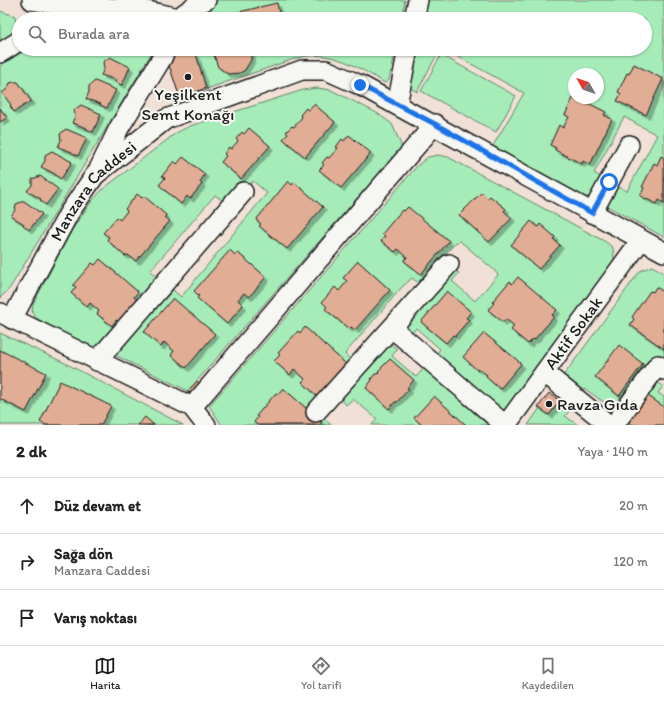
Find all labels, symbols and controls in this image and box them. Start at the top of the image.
search box [12,12,652,56]
icon: search [26,23,48,45]
text: Burada ara [58,25,130,43]
north arrow [568,68,604,104]
marker: Yeşilkent Semt Konağı [183,72,193,82]
route end [351,76,369,94]
place label: Yeşilkent Semt Konağı [142,84,234,124]
street label: Manzara Caddesi [46,137,140,244]
route start [600,173,618,191]
street label: Aktif Sokak [540,292,607,373]
place label: Ravza Gıda [557,394,638,414]
marker: Ravza Gıda [544,399,554,409]
text: 2 dk [16,441,47,461]
text: Yaya · 140 m [578,444,648,459]
icon: ahead [16,495,38,517]
text: Düz devam et [54,497,141,515]
text: 20 m [619,498,648,513]
text: Sağa dön [54,545,113,563]
icon: right [16,551,38,573]
text: 120 m [613,554,648,569]
text: Manzara Caddesi [54,563,150,578]
icon: arrive [16,607,38,629]
text: Varış noktası [54,609,137,627]
tab: Harita [90,655,121,692]
tab: Yol tarifi [301,655,341,692]
tab: Kaydedilen [522,655,574,692]

